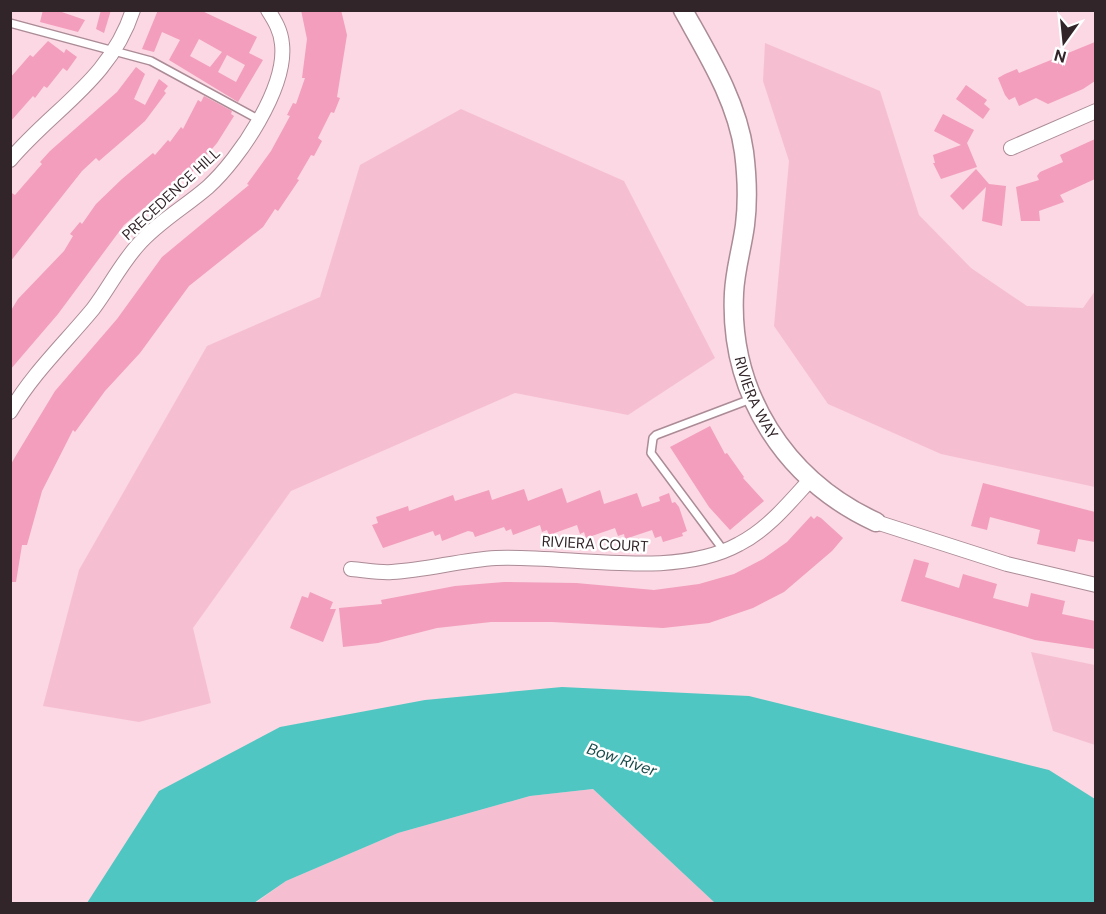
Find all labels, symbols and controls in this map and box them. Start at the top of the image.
north arrow [1034,12,1094,72]
text: N [1052,44,1069,68]
street label: PRECEDENCE HILL [118,143,224,245]
street label: RIVIERA WAY [730,354,783,443]
street label: RIVIERA COURT [541,531,649,557]
water label: Bow River [584,738,660,782]

